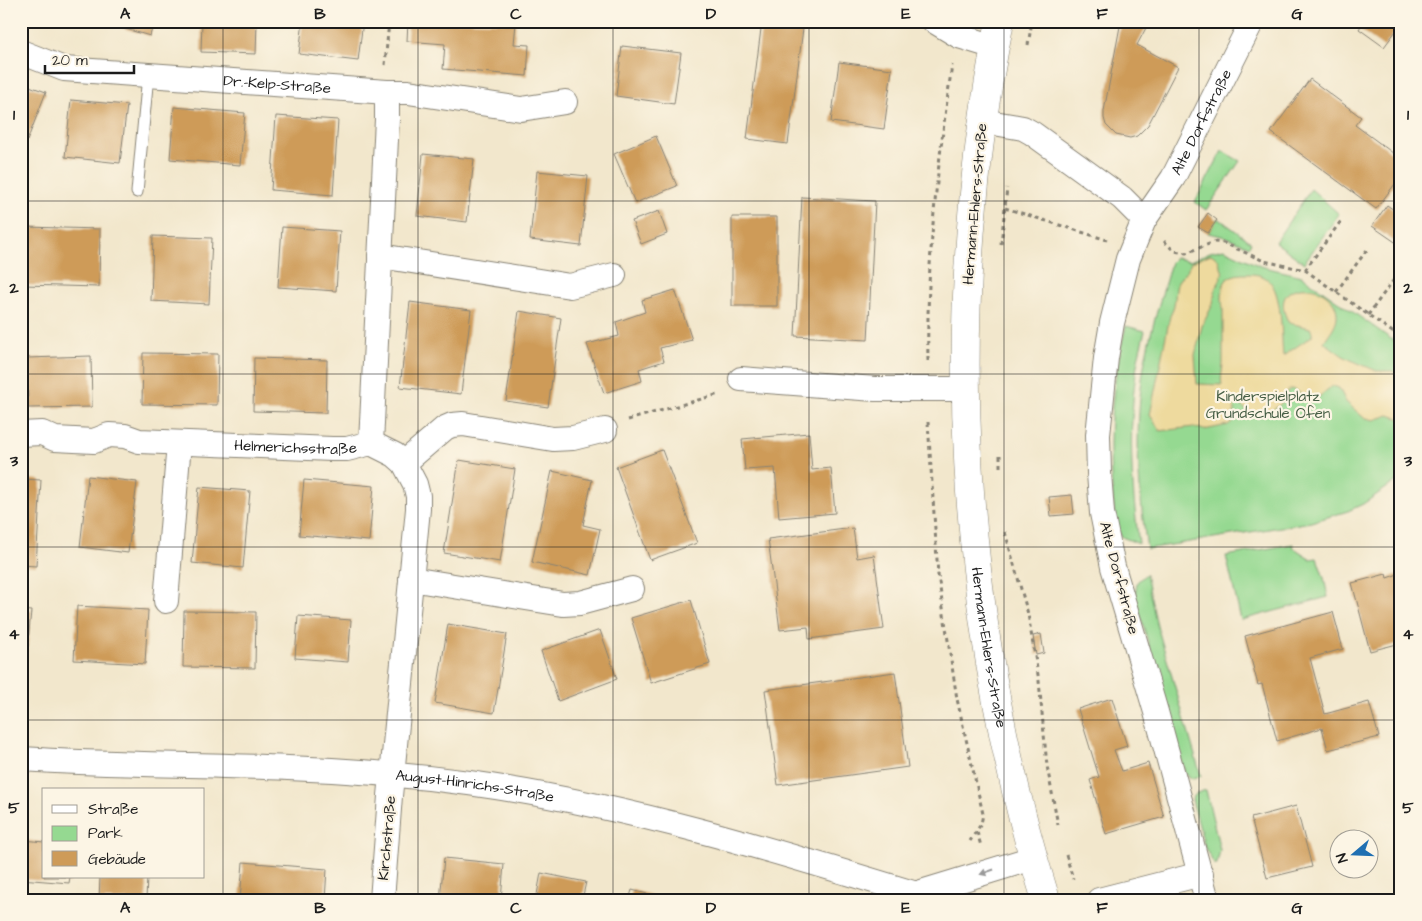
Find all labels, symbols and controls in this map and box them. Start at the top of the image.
text: A [120,3,131,25]
text: B [314,3,326,25]
text: C [510,3,522,25]
text: D [706,3,717,25]
text: E [901,3,911,25]
text: F [1096,3,1108,25]
text: G [1291,3,1303,25]
scale bar [45,42,134,74]
text: 20 m [52,50,88,71]
street label: Alte Dorfstraße [1166,66,1237,179]
street label: Dr.-Kelp-Straße [223,70,332,98]
text: 1 [13,104,16,126]
text: 1 [1407,104,1410,126]
street label: Hermann-Ehlers-Straße [957,122,993,286]
text: 2 [8,277,19,299]
text: 2 [1402,277,1413,299]
park label: Kinderspielplatz Grundschule Ofen [1206,386,1331,424]
street label: Helmerichsstraße [234,434,359,460]
text: 3 [9,450,19,472]
text: 3 [1403,450,1413,472]
street label: Alte Dorfstraße [1094,519,1144,637]
street label: Hermann-Ehlers-Straße [966,566,1012,730]
text: 4 [9,623,20,645]
text: 4 [1403,623,1414,645]
street label: August-Hinrichs-Straße [395,764,556,807]
legend [42,788,205,878]
street label: Kirchstraße [373,795,401,881]
text: 5 [8,797,20,819]
text: 5 [1402,797,1414,819]
text: Straße [88,799,138,820]
text: Park [88,823,123,844]
north arrow [1330,828,1380,878]
text: Gebäude [88,849,146,870]
text: N [1332,850,1354,865]
one-way arrow [979,868,994,876]
text: A [120,897,131,919]
text: B [314,897,326,919]
text: C [510,897,522,919]
text: D [706,897,717,919]
text: E [901,897,911,919]
text: F [1096,897,1108,919]
text: G [1291,897,1303,919]

